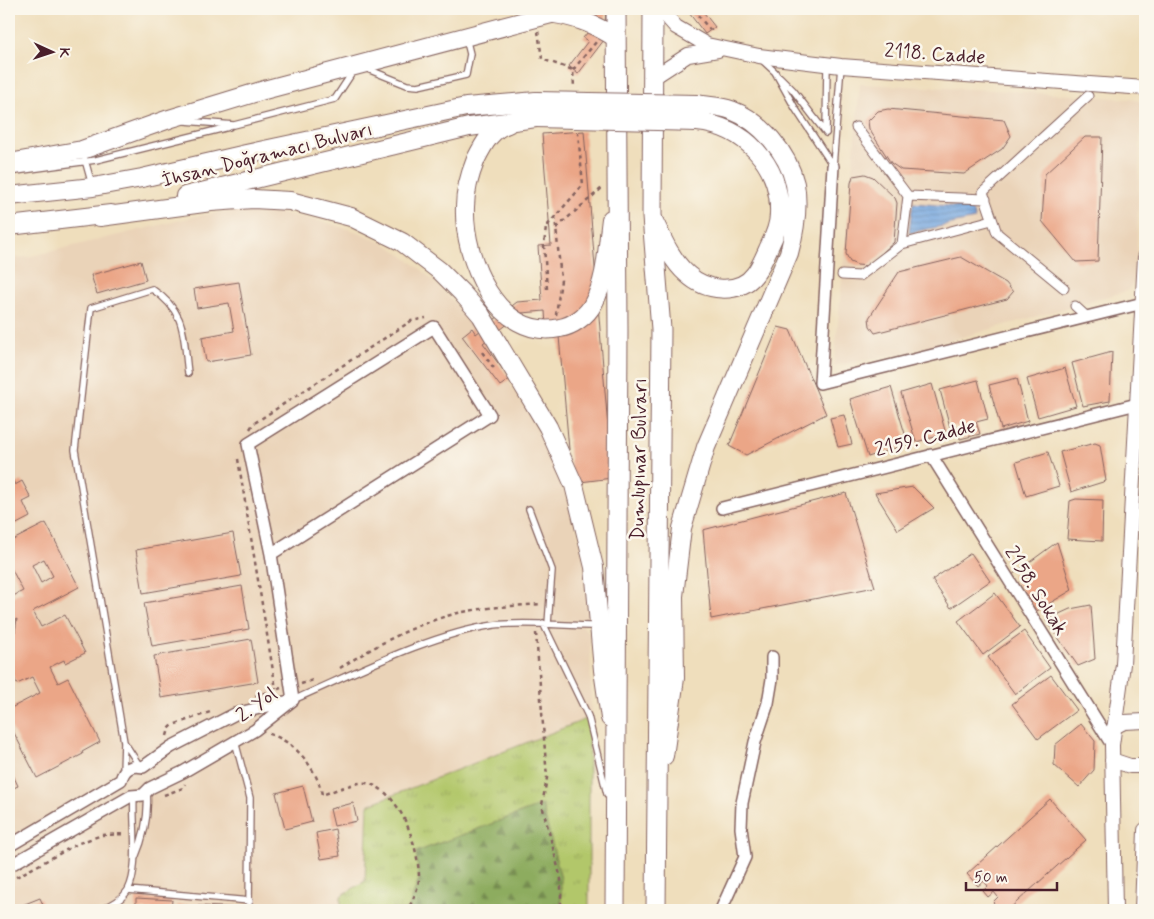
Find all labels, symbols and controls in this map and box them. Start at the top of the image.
north arrow [28,28,78,78]
street label: 2118. Cadde [884,38,986,71]
text: K [55,47,73,59]
street label: İhsan Doğramacı Bulvarı [159,116,376,195]
street label: Dumlupınar Bulvarı [625,378,654,540]
street label: 2159. Cadde [872,413,979,464]
street label: 2158. Sokak [998,541,1074,641]
street label: 2. Yol [231,681,283,729]
scale bar [966,859,1058,891]
text: 50 m [974,868,1008,888]

